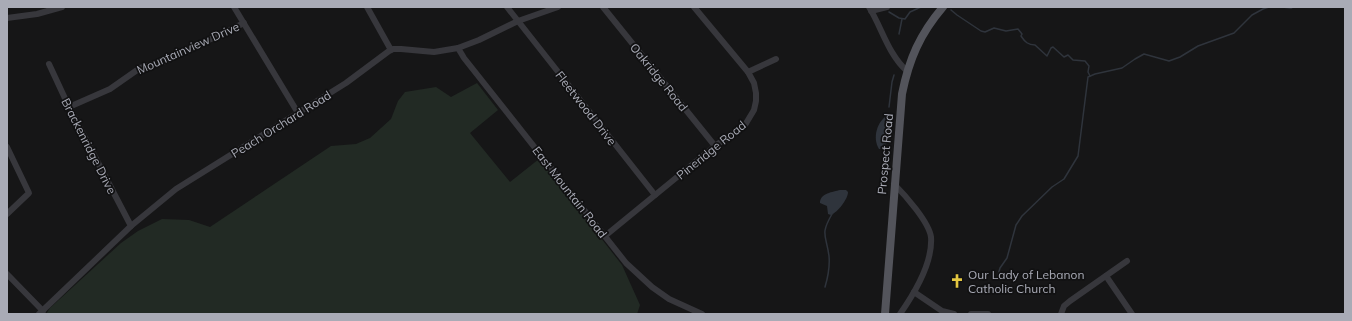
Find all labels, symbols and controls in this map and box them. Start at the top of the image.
street label: Mountainview Drive [134,19,242,77]
street label: Oakridge Road [627,40,691,114]
street label: Fleetwood Drive [552,68,620,148]
street label: Peach Orchard Road [228,87,334,161]
street label: Brackenridge Drive [58,96,120,196]
street label: Prospect Road [874,113,896,195]
street label: Pineridge Road [673,117,749,183]
street label: East Mountain Road [530,143,610,241]
place label: Our Lady of Lebanon Catholic Church [968,267,1084,296]
church icon: Our Lady of Lebanon Catholic Church [949,273,965,289]

